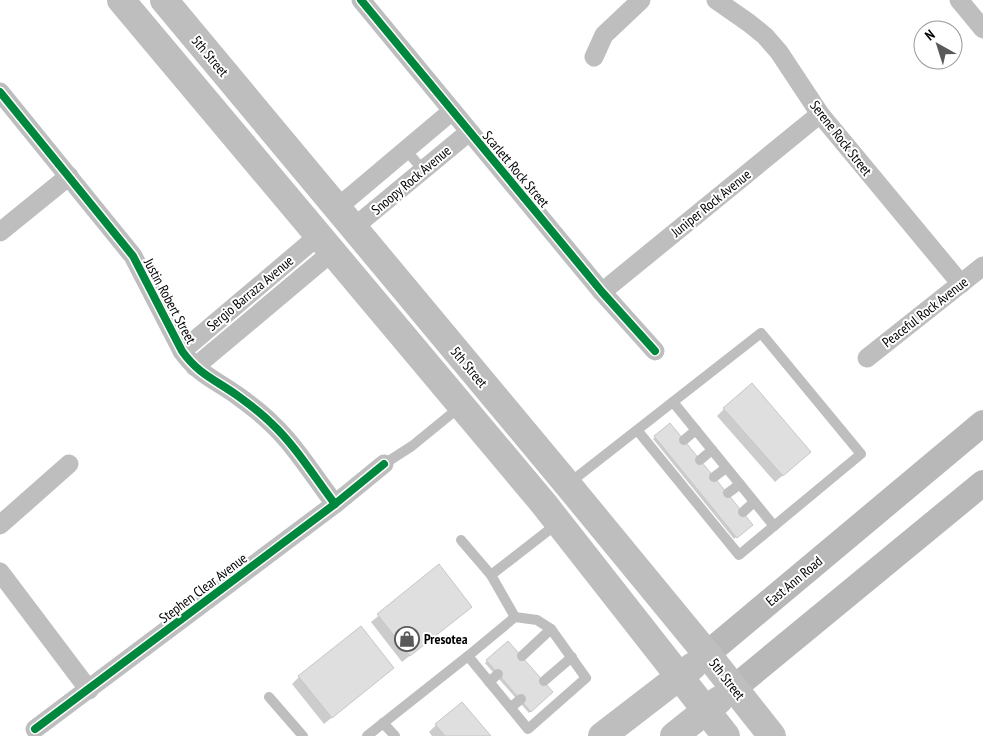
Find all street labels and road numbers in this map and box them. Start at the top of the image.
street label: 5th Street [188,32,232,80]
street label: Serene Rock Street [806,97,876,179]
street label: Scarlett Rock Street [479,127,553,211]
street label: Snoopy Rock Avenue [368,141,455,218]
street label: Juniper Rock Avenue [667,165,755,241]
street label: Sergio Barraza Avenue [203,251,297,335]
street label: Justin Robert Street [139,254,200,347]
street label: Peaceful Rock Avenue [878,273,972,351]
street label: 5th Street [447,343,491,391]
street label: Stephen Clear Avenue [155,549,251,627]
street label: East Ann Road [762,552,826,610]
street label: 5th Street [705,654,749,704]

